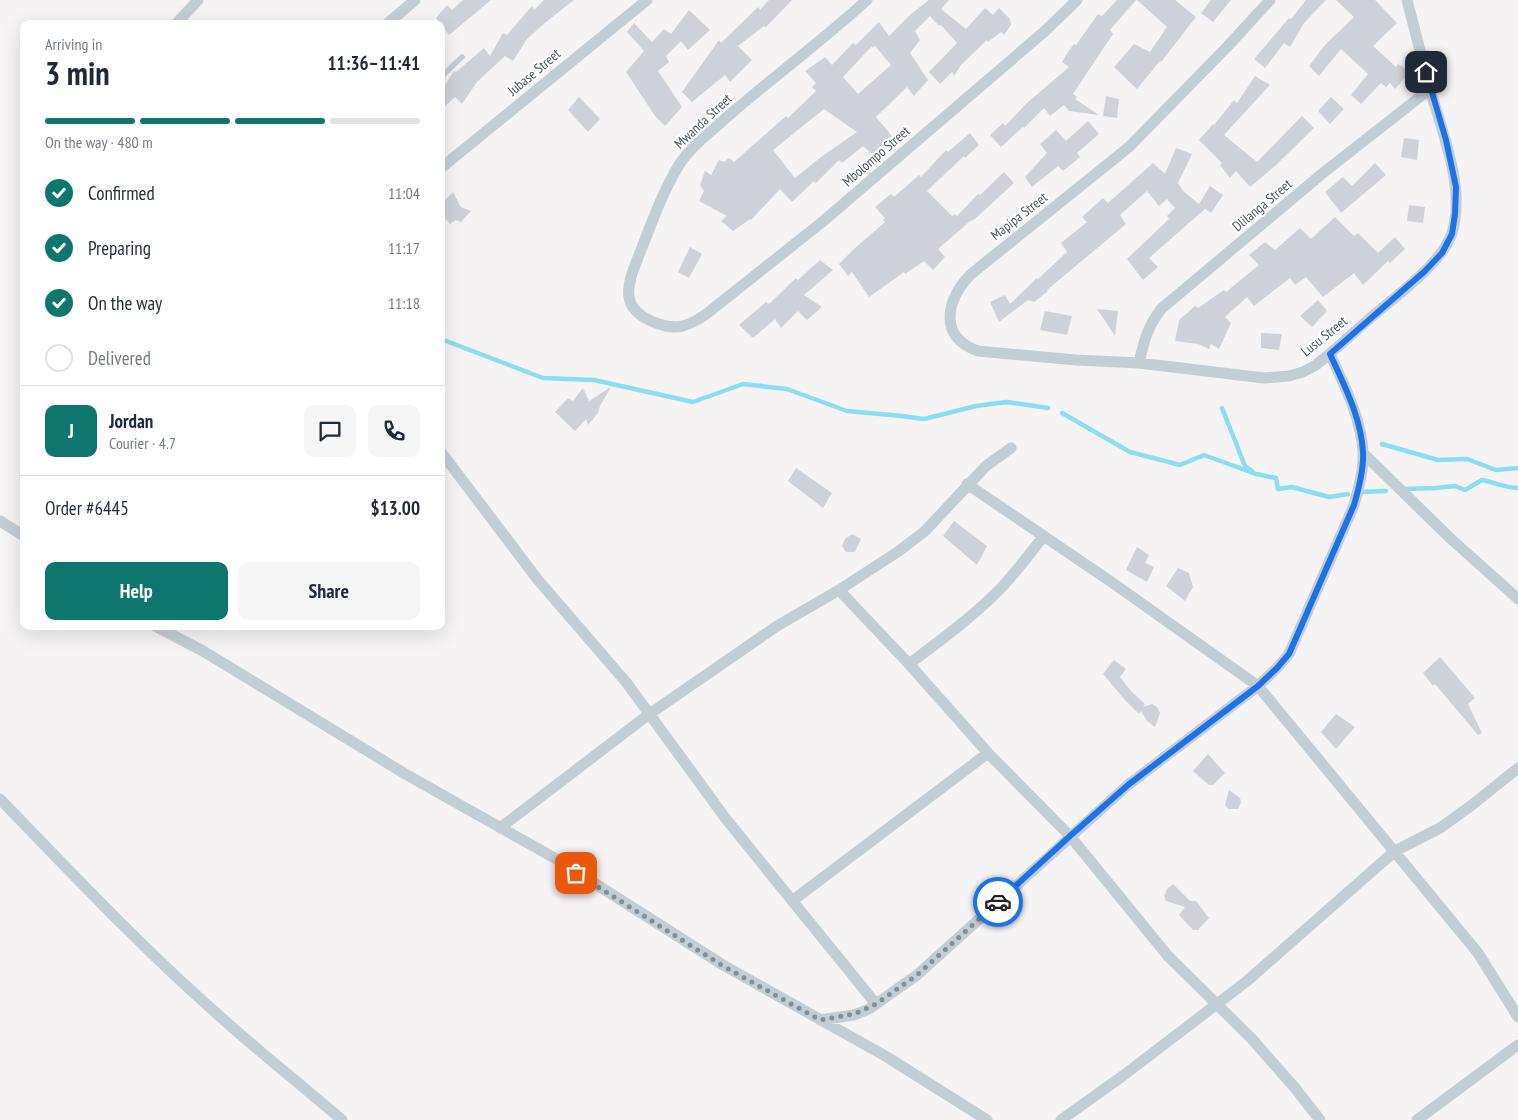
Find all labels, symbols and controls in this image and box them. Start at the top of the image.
text: Arriving in [45,34,102,54]
street label: Jubase Street [503,45,564,100]
text: 11:36–11:41 [327,51,420,75]
pin [1405,51,1447,93]
text: 3 min [45,52,110,94]
icon: home [1412,58,1440,86]
street label: Mwanda Street [670,90,736,152]
street label: Mbolompo Street [839,122,914,190]
text: On the way · 480 m [45,132,153,152]
street label: Dlilanga Street [1229,175,1296,235]
icon: check [45,179,73,207]
text: Confirmed [88,181,155,205]
text: 11:04 [388,183,420,203]
street label: Mapipa Street [987,188,1051,244]
icon: check [45,234,73,262]
text: Preparing [88,236,151,260]
text: 11:17 [388,238,420,258]
icon: check [45,289,73,317]
text: On the way [88,291,162,315]
text: 11:18 [388,293,420,313]
street label: Lusu Street [1297,312,1351,360]
text: Delivered [88,346,151,370]
button: chat [304,405,356,457]
button: phone [368,405,420,457]
text: Jordan [109,409,153,433]
text: J [68,419,74,443]
text: Courier · 4.7 [109,433,176,453]
text: Order #6445 [45,496,129,520]
text: $13.00 [371,496,420,520]
button: Help [45,562,228,620]
button: Share [238,562,420,620]
pin [555,852,597,894]
icon: bag [562,859,590,887]
courier [973,877,1023,927]
icon: car [984,888,1012,916]

